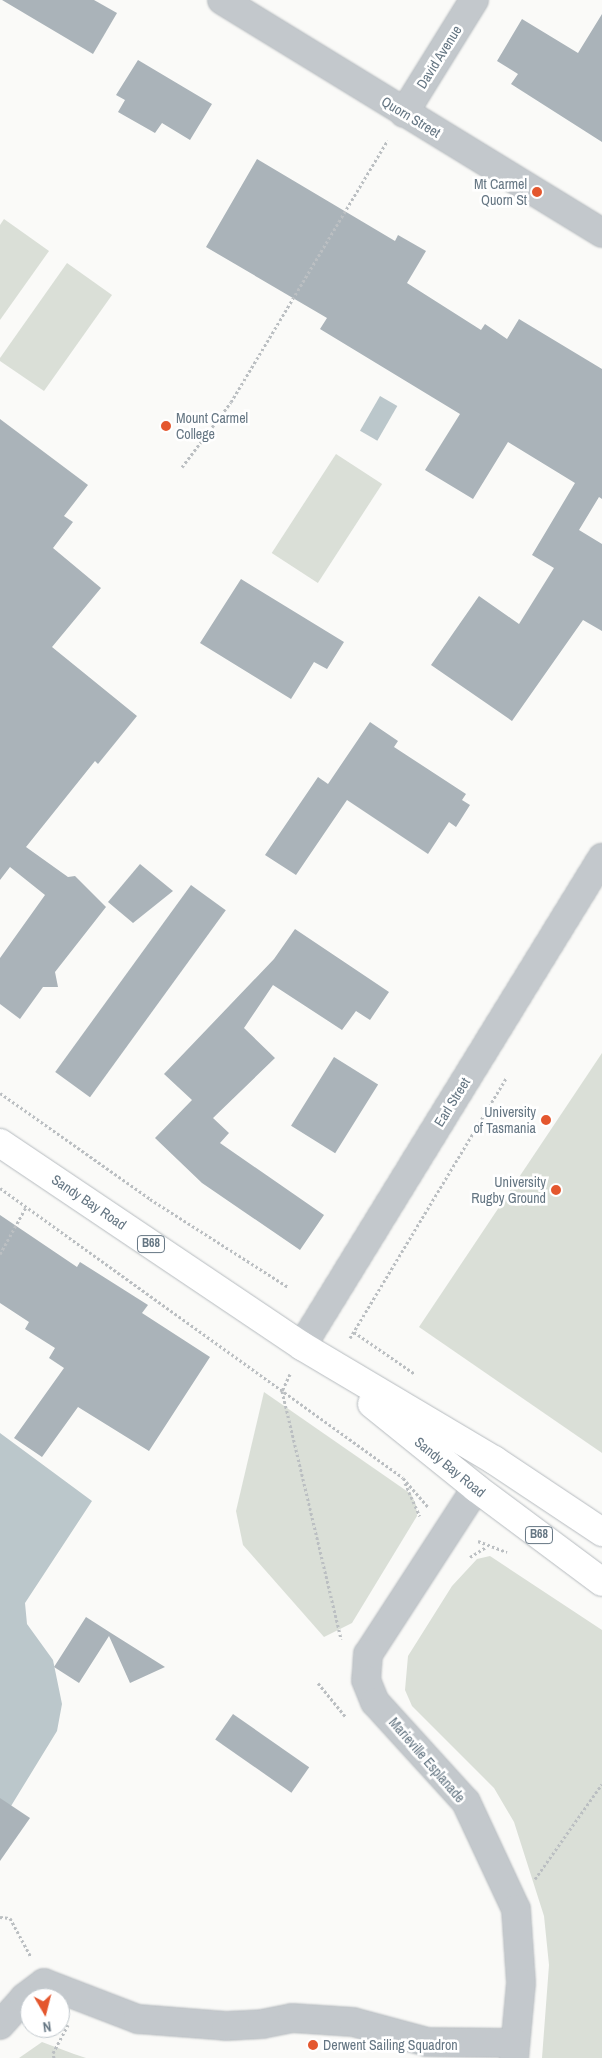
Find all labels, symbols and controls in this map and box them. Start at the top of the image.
street label: David Avenue [413,22,465,92]
street label: Quorn Street [379,93,443,141]
place label: Mt Carmel Quorn St [474,176,527,208]
marker: Mt Carmel Quorn St [531,186,543,198]
place label: Mount Carmel College [176,410,248,442]
marker: Mount Carmel College [160,420,172,432]
street label: Earl Street [431,1075,473,1129]
place label: University of Tasmania [473,1104,536,1136]
marker: University of Tasmania [540,1114,552,1126]
street label: Sandy Bay Road [49,1171,129,1233]
place label: University Rugby Ground [471,1174,546,1206]
marker: University Rugby Ground [550,1184,562,1196]
road number: B68 [136,1234,166,1254]
street label: Sandy Bay Road [411,1433,489,1501]
road number: B68 [524,1526,554,1544]
street label: Marieville Esplanade [385,1714,469,1806]
north arrow [20,1988,70,2038]
text: N [42,2017,52,2036]
place label: Derwent Sailing Squadron [323,2037,458,2053]
marker: Derwent Sailing Squadron [307,2039,319,2051]

